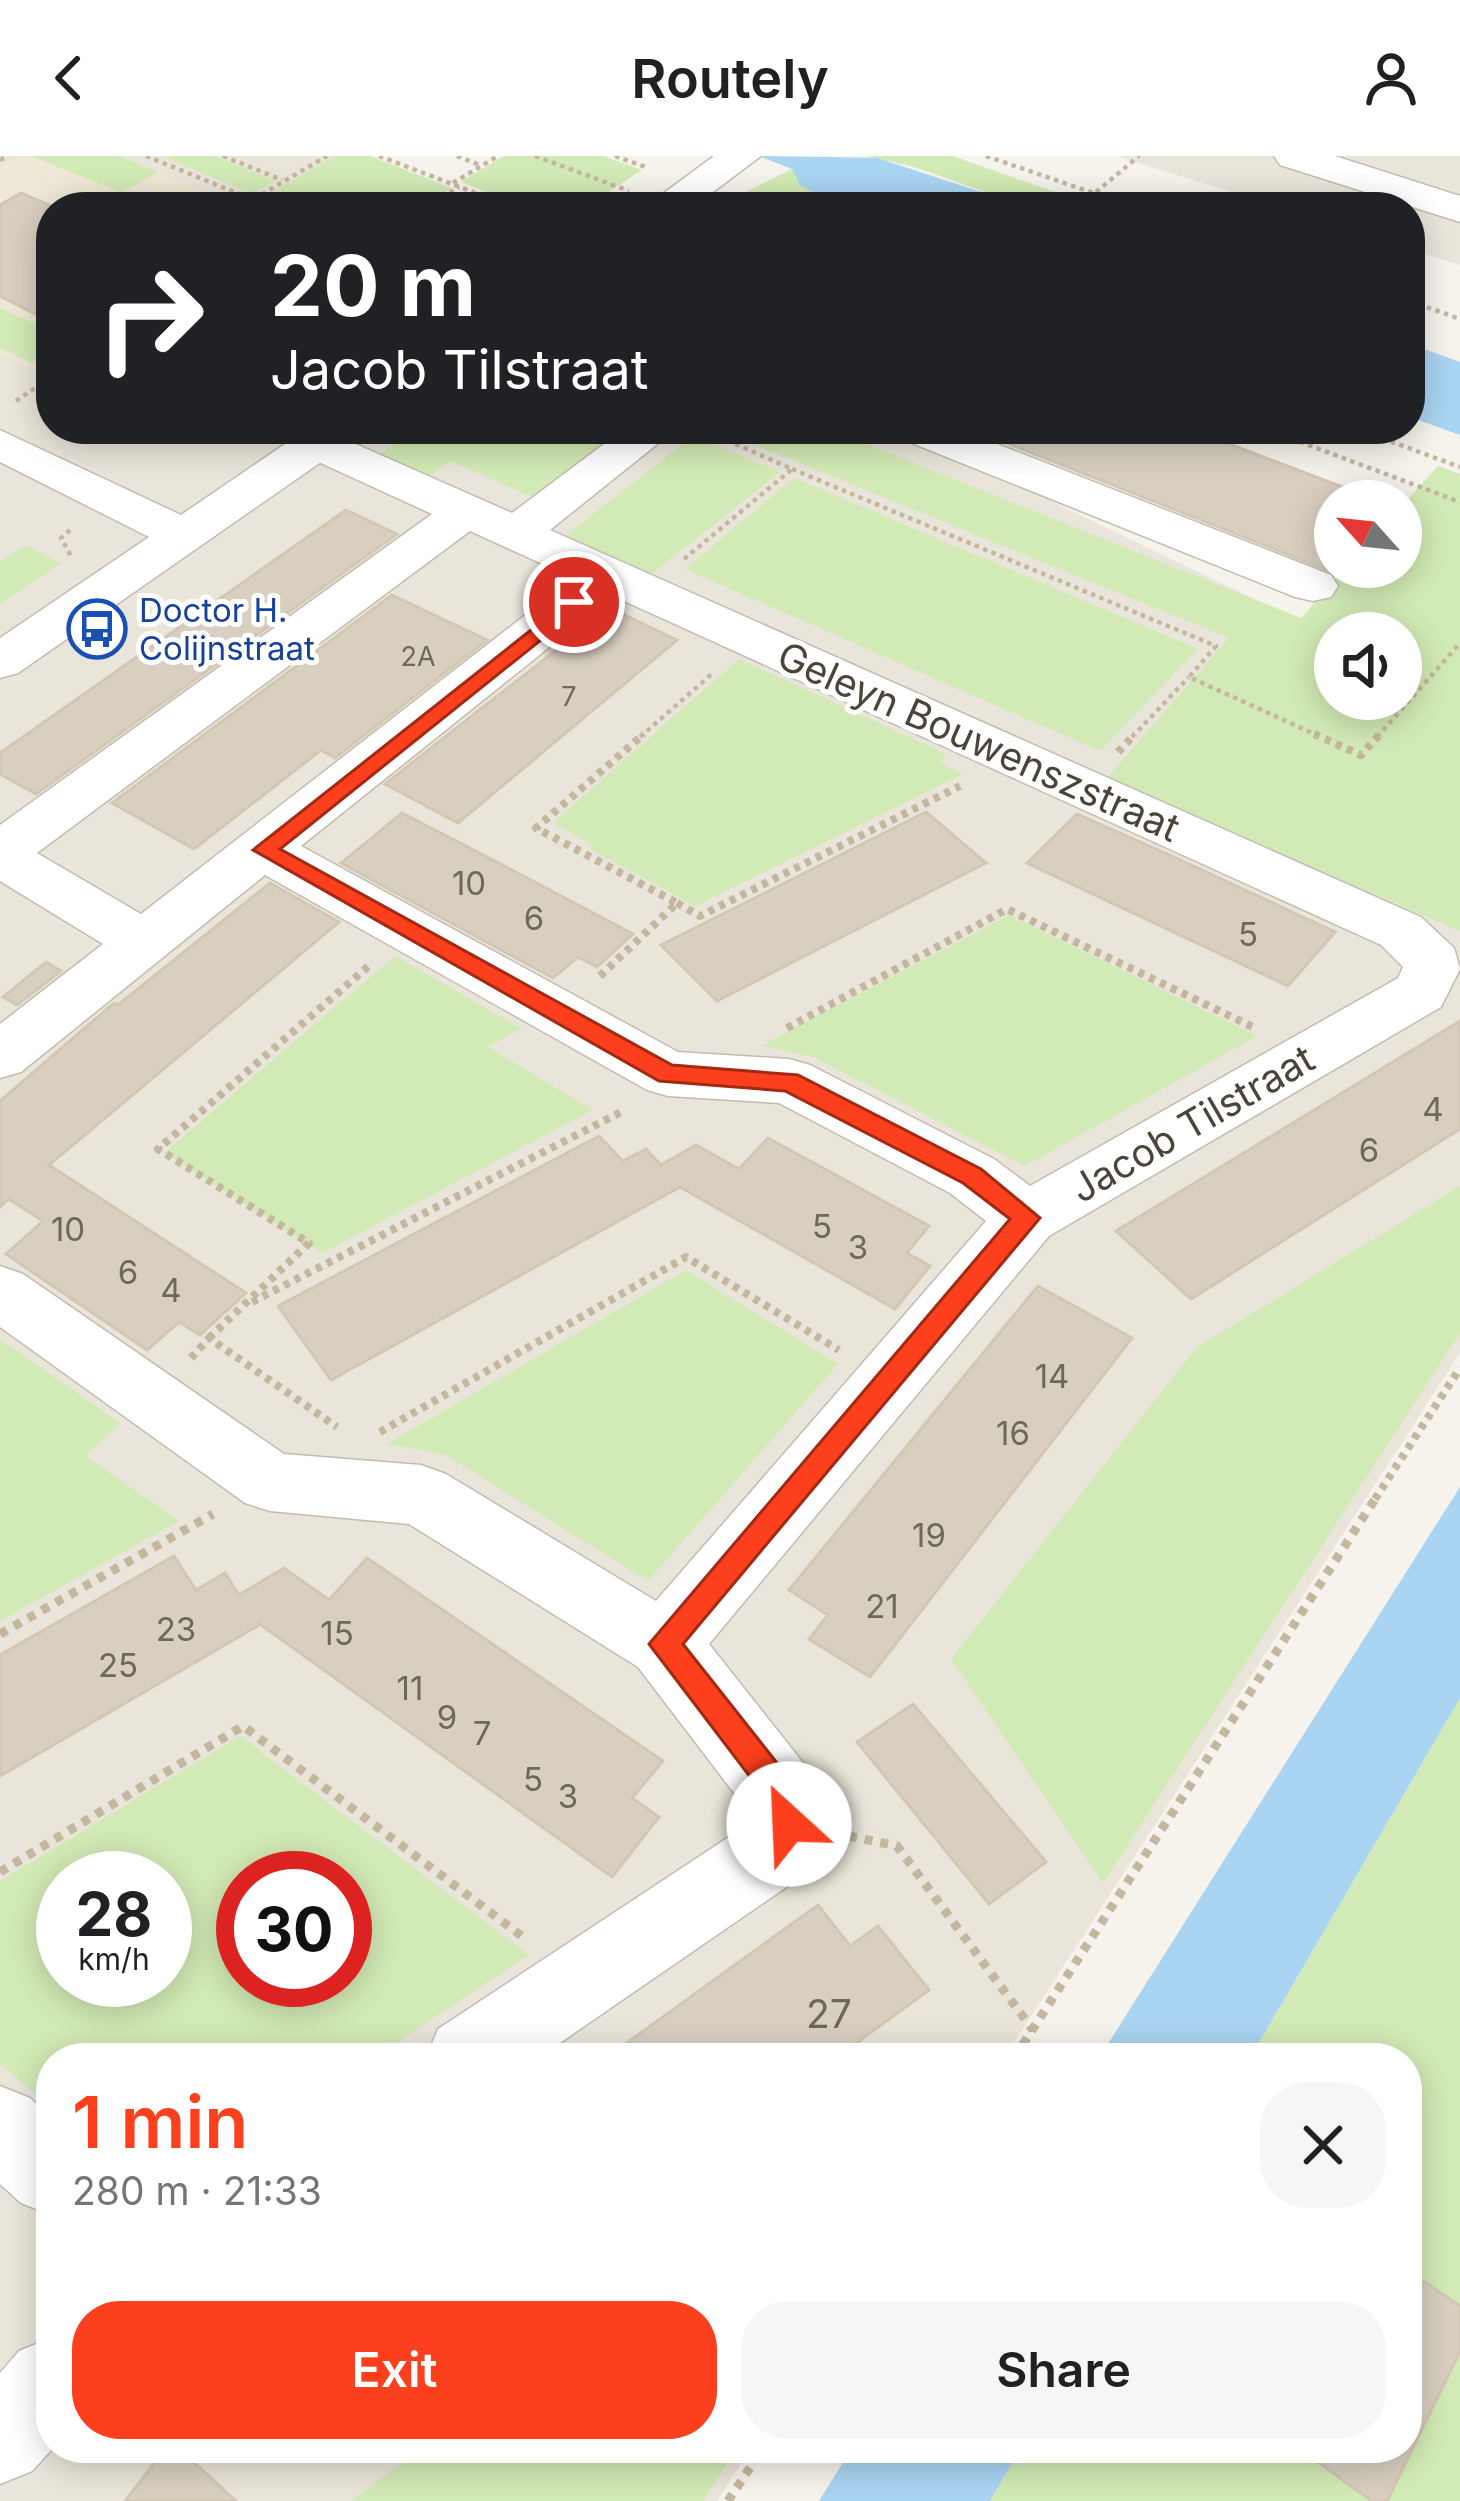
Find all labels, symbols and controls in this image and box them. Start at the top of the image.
icon: back [36,45,102,111]
icon: person [1358,45,1424,111]
text: Routely [631,46,829,111]
text: 20 m [270,235,476,336]
icon: right [72,240,228,396]
text: Jacob Tilstraat [270,337,648,402]
north arrow [1314,480,1422,588]
map controls [1314,480,1422,720]
pin [523,551,625,653]
icon: arrive [541,569,607,635]
place label: Doctor H. Colijnstraat [139,590,315,668]
bus stop icon: Doctor H. Colijnstraat [66,598,128,660]
button: sound [1314,612,1422,720]
street label: Geleyn Bouwenszstraat [771,631,1187,851]
house number: 2A [400,640,436,673]
house number: 7 [561,680,577,713]
house number: 10 [452,863,486,903]
house number: 6 [524,898,544,938]
house number: 5 [1238,914,1258,954]
street label: Jacob Tilstraat [1062,1034,1322,1212]
house number: 4 [1422,1089,1444,1129]
house number: 6 [1359,1130,1379,1170]
house number: 5 [812,1206,832,1246]
house number: 10 [51,1209,85,1249]
house number: 3 [848,1227,868,1267]
house number: 6 [118,1252,138,1292]
house number: 4 [160,1270,182,1310]
house number: 14 [1035,1356,1069,1396]
house number: 16 [996,1413,1030,1453]
house number: 19 [912,1515,946,1555]
house number: 21 [865,1586,899,1626]
house number: 23 [156,1609,196,1649]
house number: 15 [320,1613,354,1653]
house number: 25 [98,1645,138,1685]
house number: 11 [397,1668,423,1708]
house number: 9 [437,1697,457,1737]
house number: 7 [473,1713,491,1753]
house number: 5 [523,1759,543,1799]
position arrow [726,1761,852,1887]
house number: 3 [558,1776,578,1816]
speed limit sign: 30 [216,1851,372,2007]
text: 28 [76,1878,152,1950]
text: km/h [78,1941,150,1977]
house number: 27 [806,1990,852,2037]
text: 1 min [72,2078,248,2165]
button: close [1260,2082,1386,2208]
text: 280 m · 21:33 [72,2167,322,2214]
button: Exit [72,2301,717,2439]
button: Share [741,2301,1386,2439]

